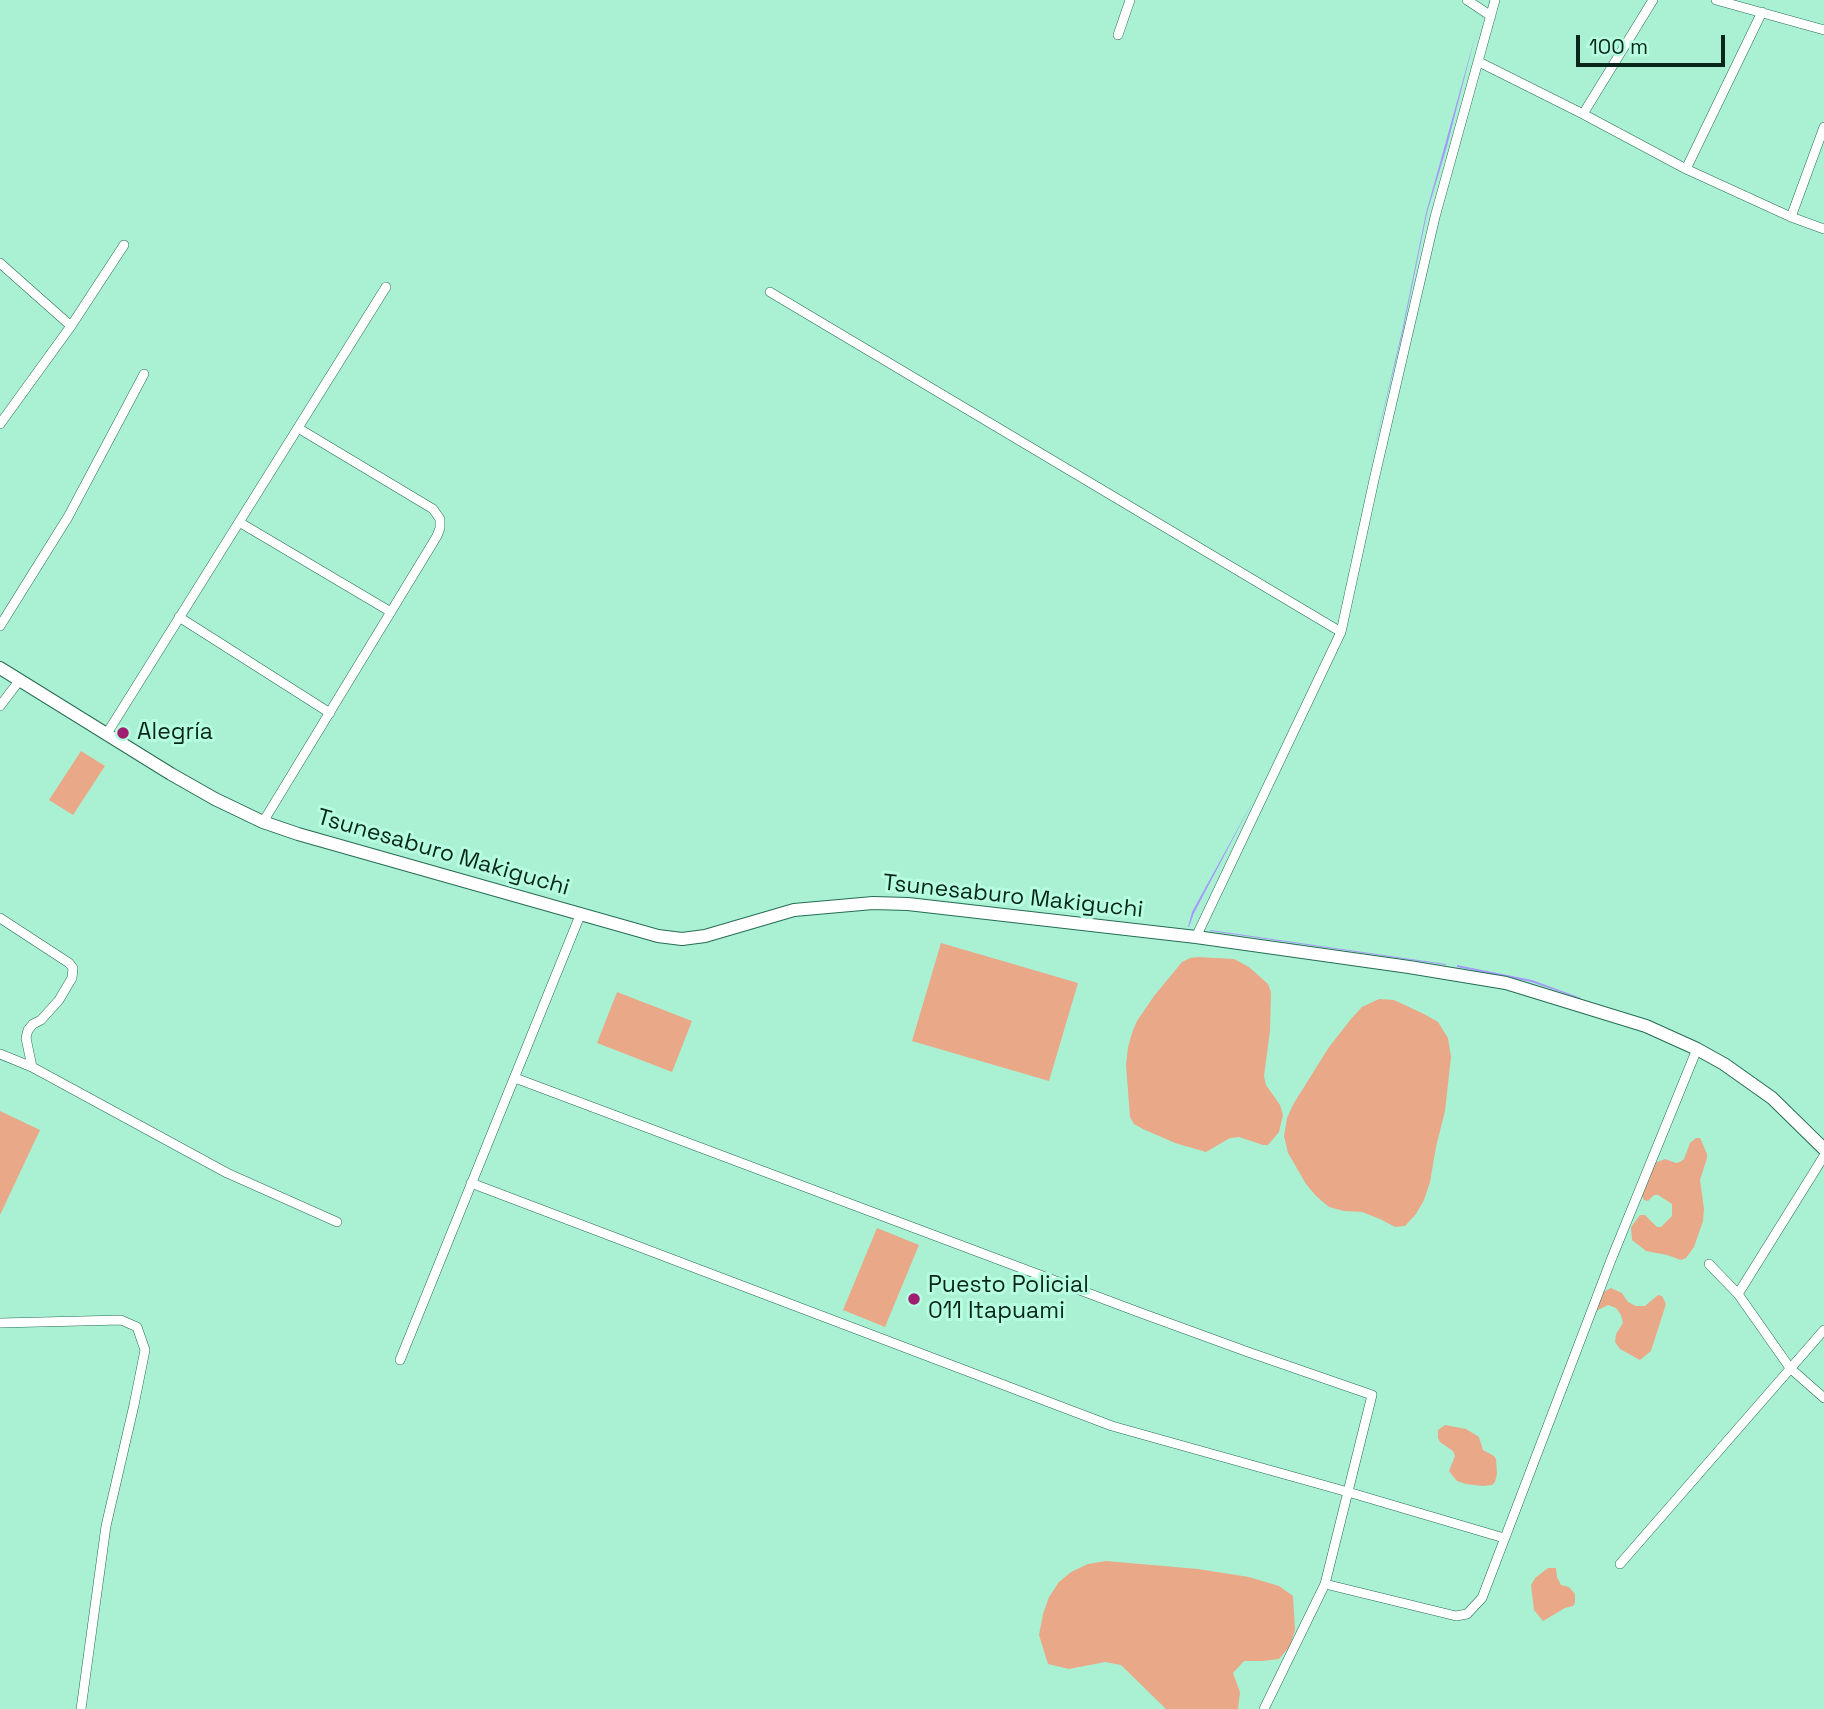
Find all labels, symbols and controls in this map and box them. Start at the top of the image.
scale bar [1579,21,1728,65]
text: 100 m [1589,33,1648,60]
place label: Alegría [137,719,213,747]
marker: Alegría [115,725,131,741]
street label: Tsunesaburo Makiguchi [314,804,572,902]
street label: Tsunesaburo Makiguchi [882,870,1144,924]
place label: Puesto Policial 011 Itapuami [928,1272,1089,1326]
marker: Puesto Policial 011 Itapuami [906,1291,922,1307]

